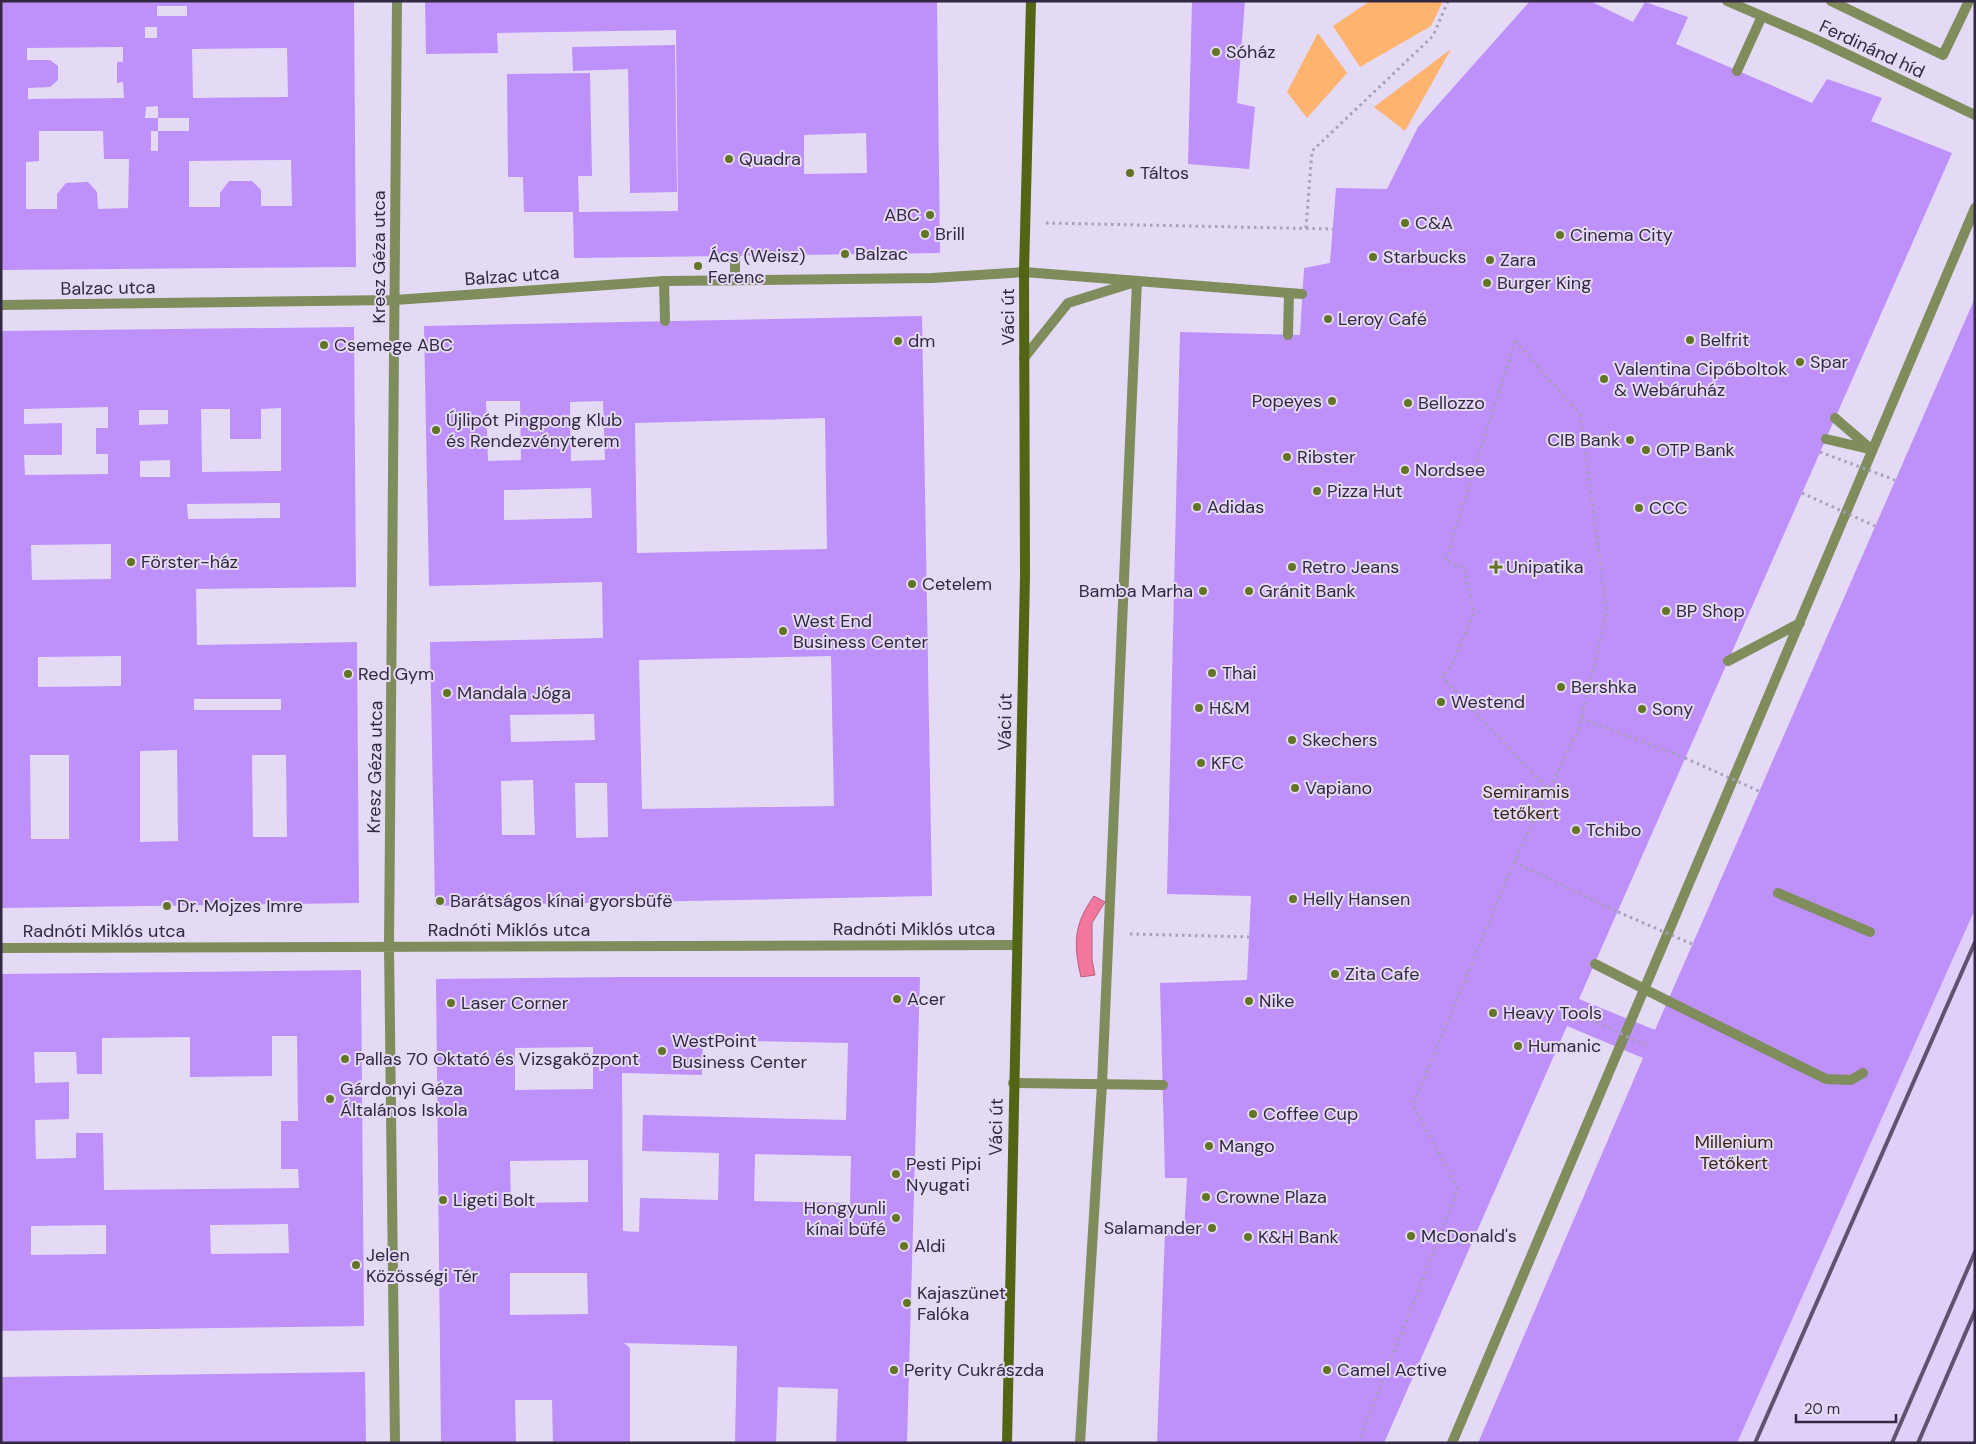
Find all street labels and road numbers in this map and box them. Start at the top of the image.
street label: Ferdinánd híd [1815,14,1929,84]
street label: Kresz Géza utca [367,190,391,324]
street label: Balzac utca [464,261,560,291]
street label: Balzac utca [60,275,156,301]
street label: Váci út [996,288,1020,346]
street label: Váci út [992,693,1018,751]
street label: Kresz Géza utca [362,700,388,834]
street label: Radnóti Miklós utca [833,917,995,941]
street label: Radnóti Miklós utca [428,918,590,942]
street label: Radnóti Miklós utca [23,919,185,943]
street label: Váci út [983,1098,1009,1156]

